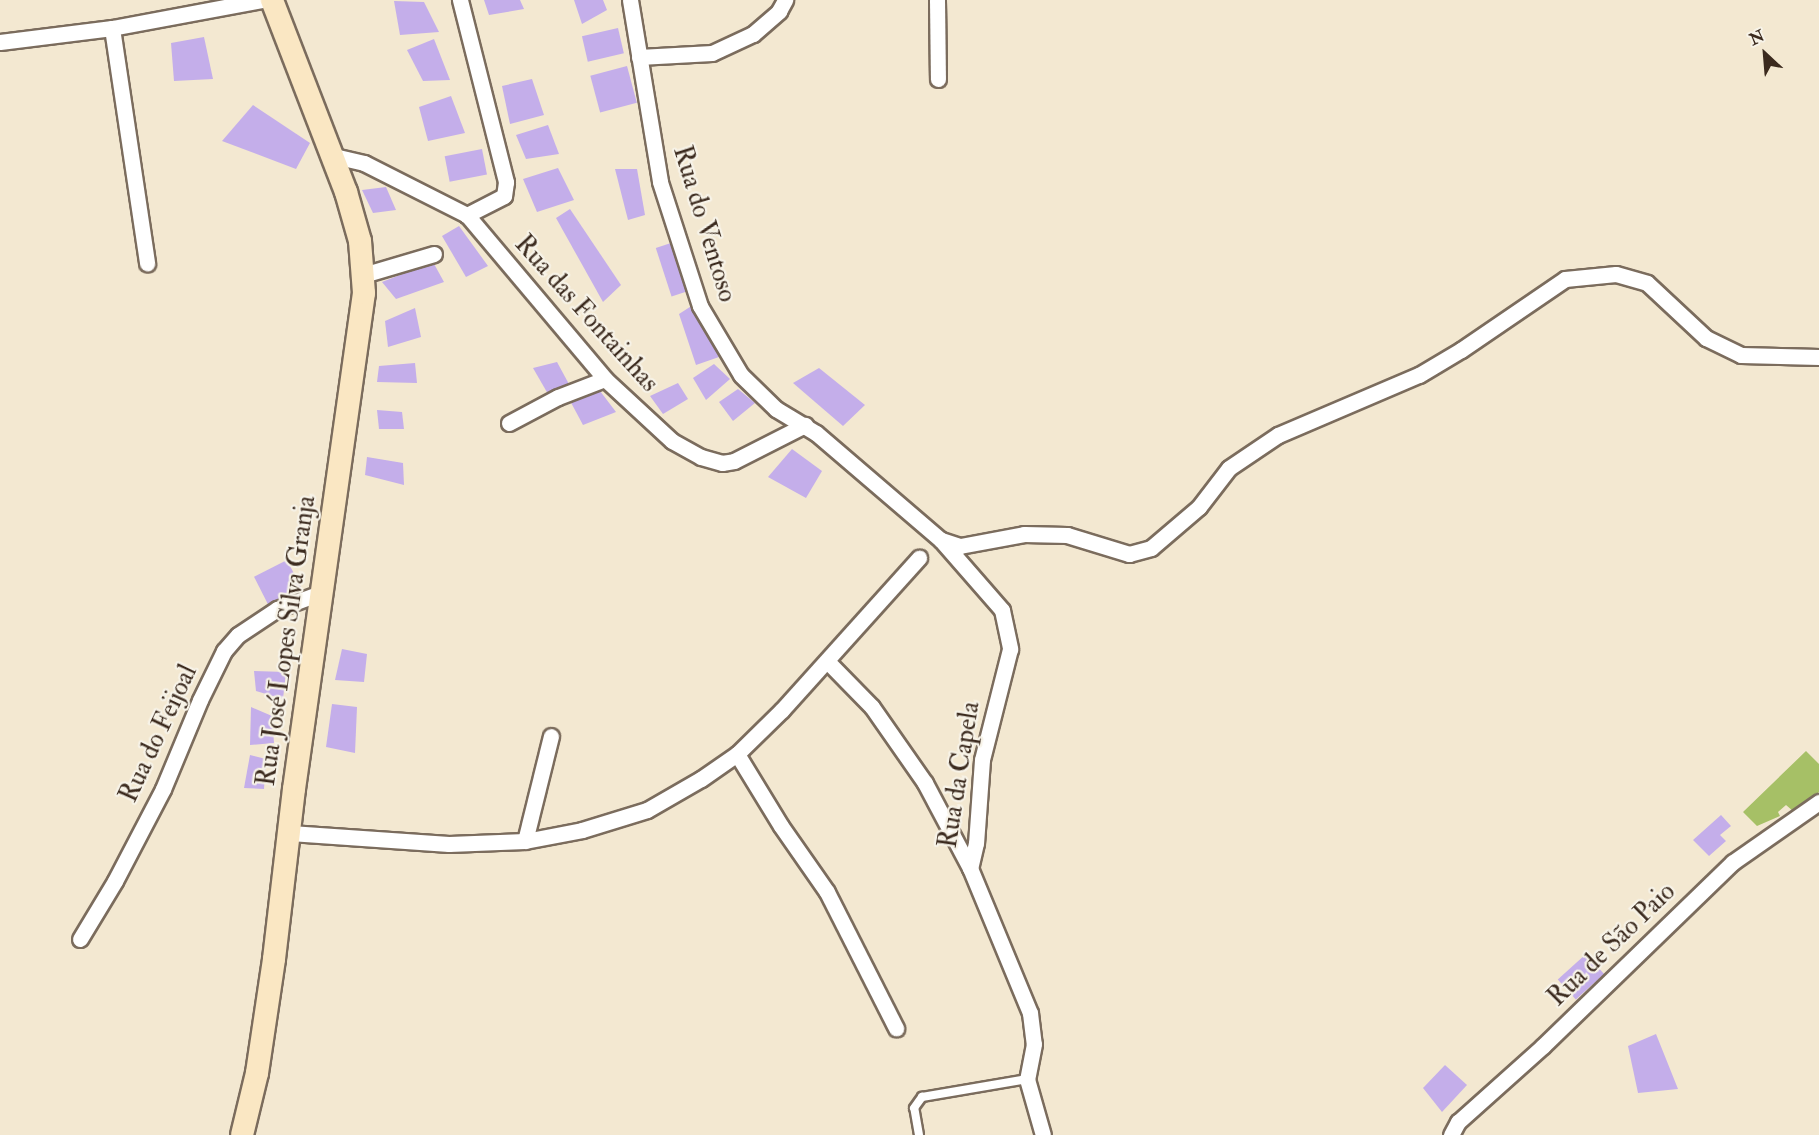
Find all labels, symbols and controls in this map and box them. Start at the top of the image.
north arrow [1735,24,1795,84]
text: N [1746,26,1768,50]
street label: Rua do Ventoso [665,142,743,306]
street label: Rua das Fontainhas [508,229,664,399]
street label: Rua José Lopes Silva Granja [251,494,323,788]
street label: Rua do Feijoal [114,660,204,808]
street label: Rua da Capela [933,700,987,850]
street label: Rua de São Paio [1542,877,1682,1013]

